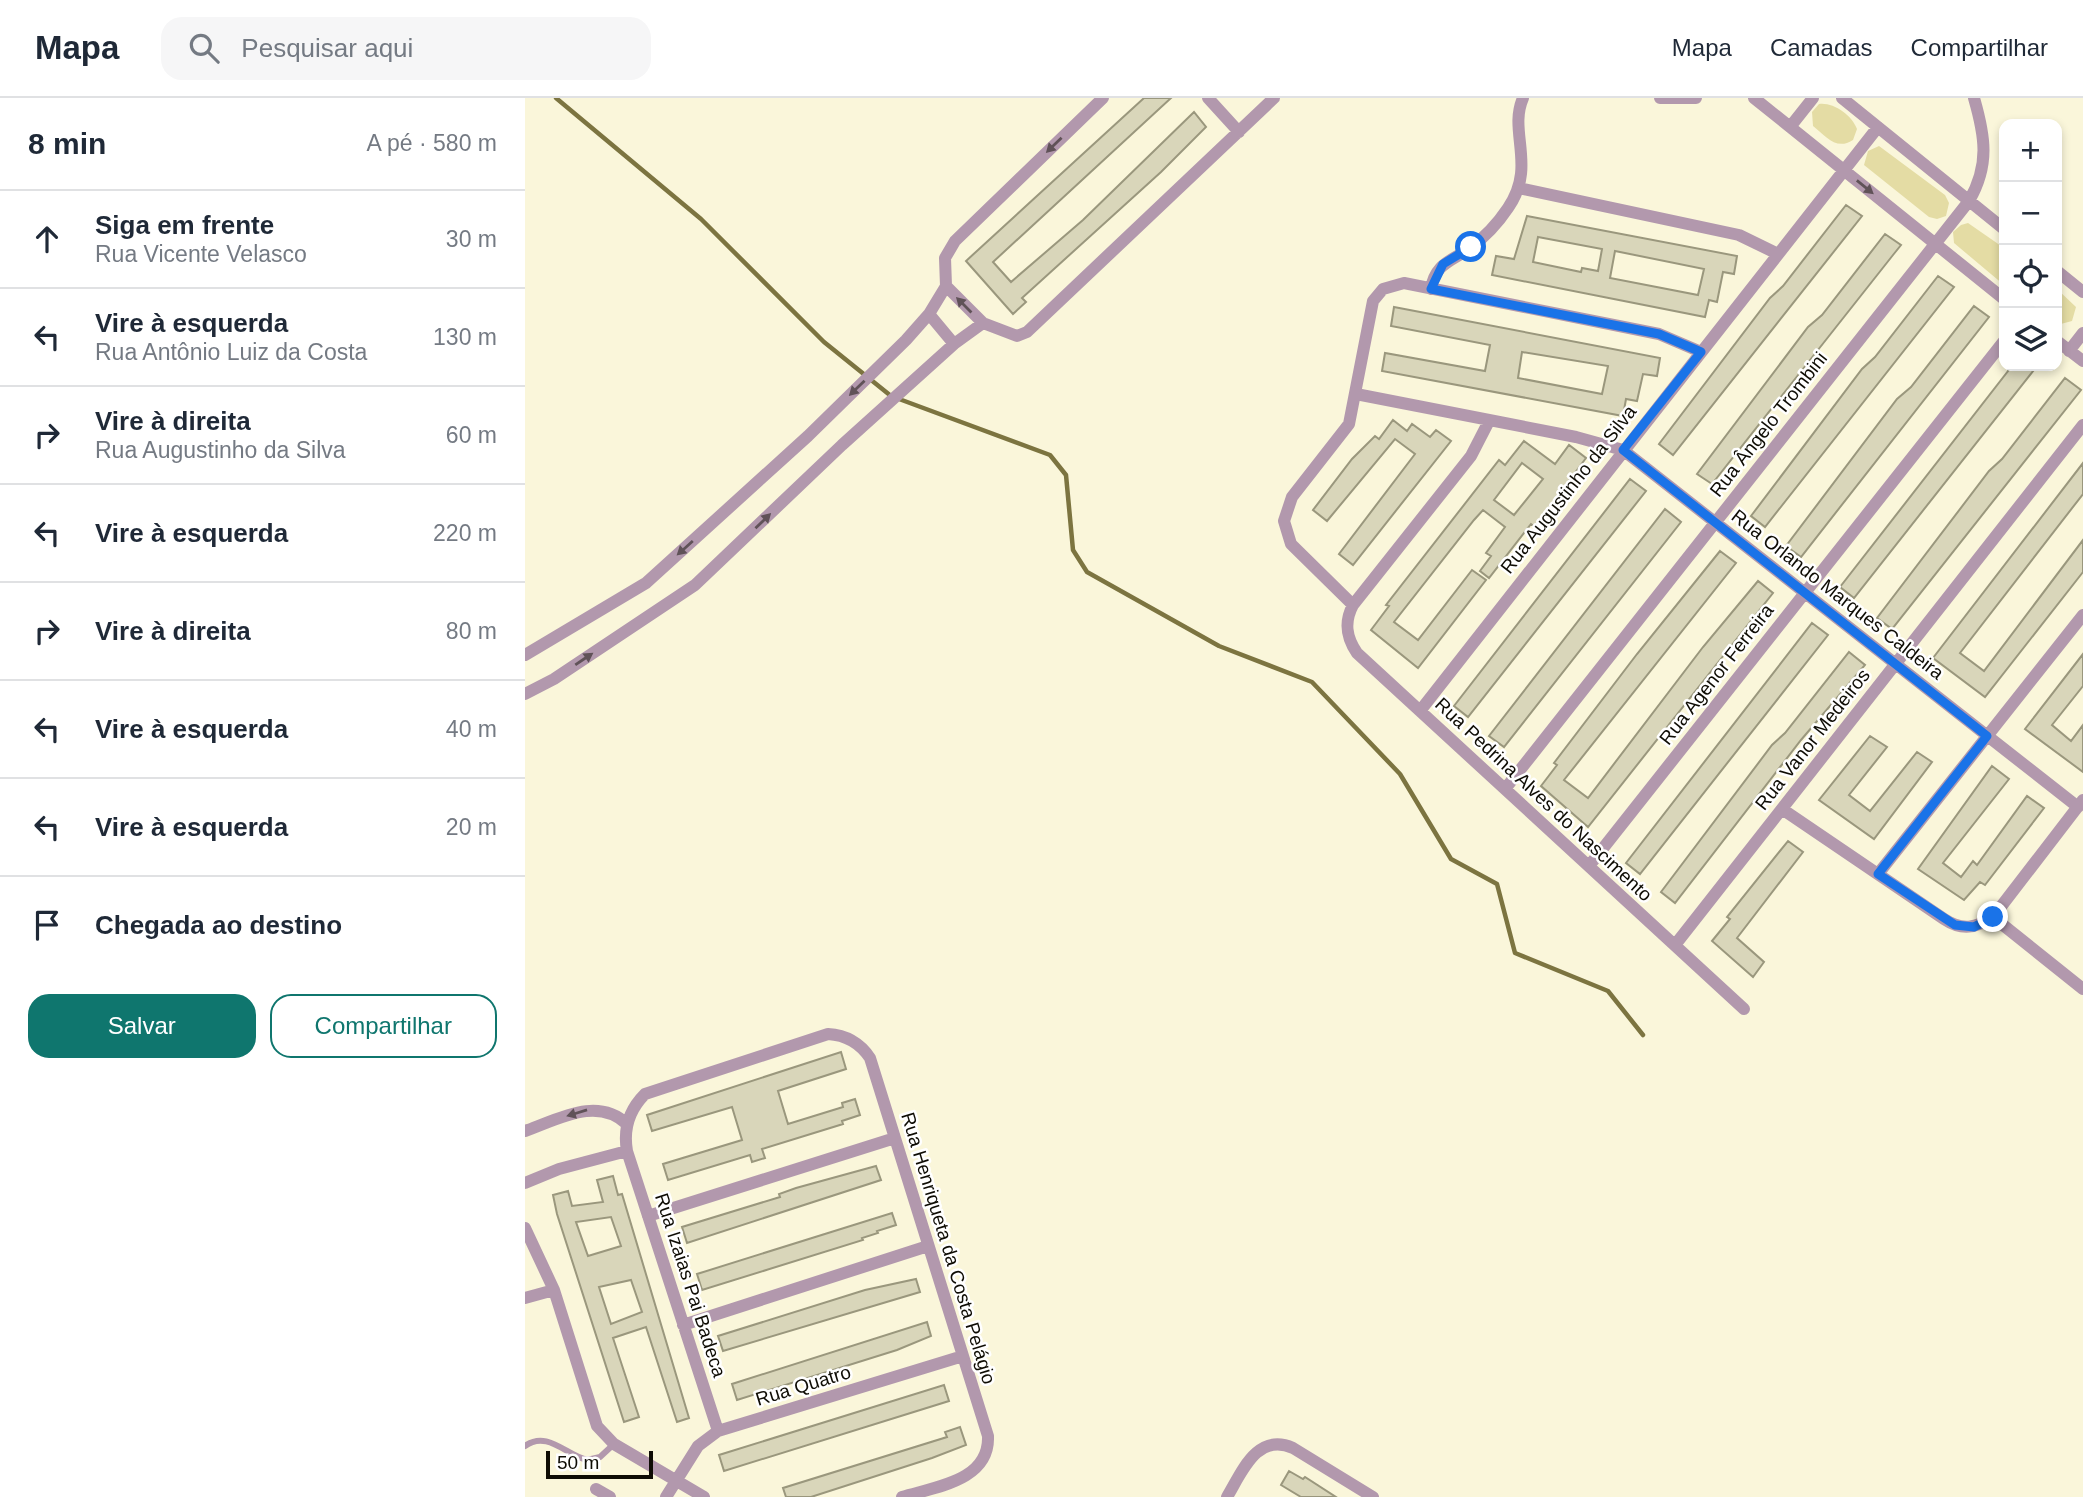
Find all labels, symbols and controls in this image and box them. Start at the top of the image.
search box [161,17,651,80]
text: Mapa [35,29,119,66]
icon: search [185,29,223,67]
text: Pesquisar aqui [241,33,413,63]
text: Mapa [1672,34,1732,61]
text: Camadas [1770,34,1873,61]
text: Compartilhar [1911,34,2048,61]
map controls [1999,119,2062,371]
button: + [1999,119,2062,182]
text: 8 min [28,127,106,160]
text: A pé · 580 m [367,130,497,156]
one-way arrow [1046,137,1063,153]
one-way arrow [1856,179,1873,194]
button: − [1999,182,2062,245]
text: Siga em frente [95,210,274,240]
icon: ahead [28,220,66,258]
text: 30 m [446,226,497,252]
route start [1455,231,1486,262]
text: Rua Vicente Velasco [95,241,307,267]
button: locate [1999,245,2062,308]
one-way arrow [956,296,973,313]
text: Vire à esquerda [95,308,288,338]
button: layers [1999,308,2062,371]
icon: left [28,318,66,356]
text: 130 m [433,324,497,350]
text: Rua Antônio Luiz da Costa [95,339,367,365]
street label: Rua Ângelo Trombini [1705,348,1831,501]
one-way arrow [849,379,866,396]
street label: Rua Augustinho da Silva [1496,401,1641,577]
text: Vire à direita [95,406,251,436]
icon: right [28,416,66,454]
text: 60 m [446,422,497,448]
text: Rua Augustinho da Silva [95,437,346,463]
street label: Rua Orlando Marques Caldeira [1728,505,1948,684]
one-way arrow [754,513,771,529]
icon: left [28,514,66,552]
text: Vire à esquerda [95,518,288,548]
text: 220 m [433,520,497,546]
one-way arrow [676,539,693,555]
street label: Rua Agenor Ferreira [1655,600,1778,749]
icon: right [28,612,66,650]
text: Vire à direita [95,616,251,646]
text: 80 m [446,618,497,644]
one-way arrow [574,653,593,666]
street label: Rua Vanor Medeiros [1751,665,1874,814]
street label: Rua Pedrina Alves do Nascimento [1431,693,1656,905]
icon: left [28,710,66,748]
text: Vire à esquerda [95,714,288,744]
text: 40 m [446,716,497,742]
icon: left [28,808,66,846]
text: Vire à esquerda [95,812,288,842]
text: 20 m [446,814,497,840]
route end [1977,901,2008,932]
icon: arrive [28,906,66,944]
text: Chegada ao destino [95,910,342,940]
button: Salvar [28,994,256,1058]
button: Compartilhar [270,994,497,1058]
one-way arrow [566,1109,587,1119]
street label: Rua Henriqueta da Costa Pelágio [897,1110,1000,1387]
street label: Rua Izaias Pai Badeca [651,1190,730,1380]
street label: Rua Quatro [753,1361,853,1410]
scale bar [546,1448,653,1480]
text: 50 m [557,1452,599,1473]

